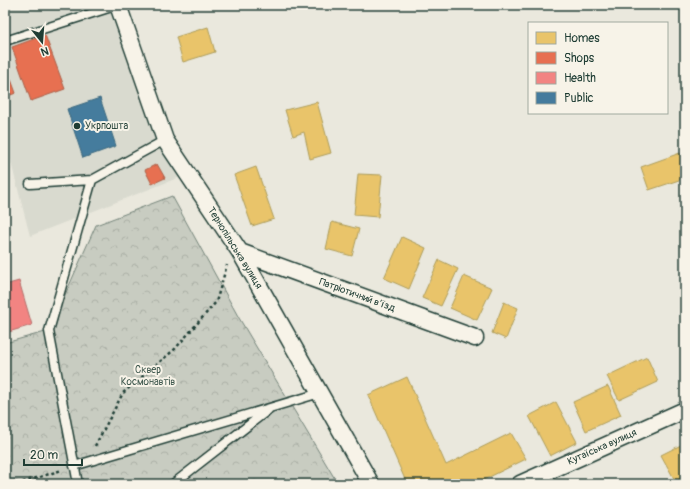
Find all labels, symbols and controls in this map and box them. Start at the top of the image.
north arrow [22,22,62,62]
legend [528,22,668,114]
text: Homes [564,31,600,46]
text: N [39,44,50,59]
text: Shops [564,51,595,66]
text: Health [564,71,596,86]
text: Public [564,91,594,106]
place label: Укрпошта [85,120,128,132]
marker: Укрпошта [72,121,82,131]
street label: Тернопільська вулиця [205,205,265,291]
street label: Патріотичний в’їзд [317,276,397,314]
park label: Сквер Космонавтів [121,364,175,388]
street label: Кутаїська вулиця [565,426,639,468]
scale bar [24,441,82,467]
text: 20 m [30,448,59,463]

